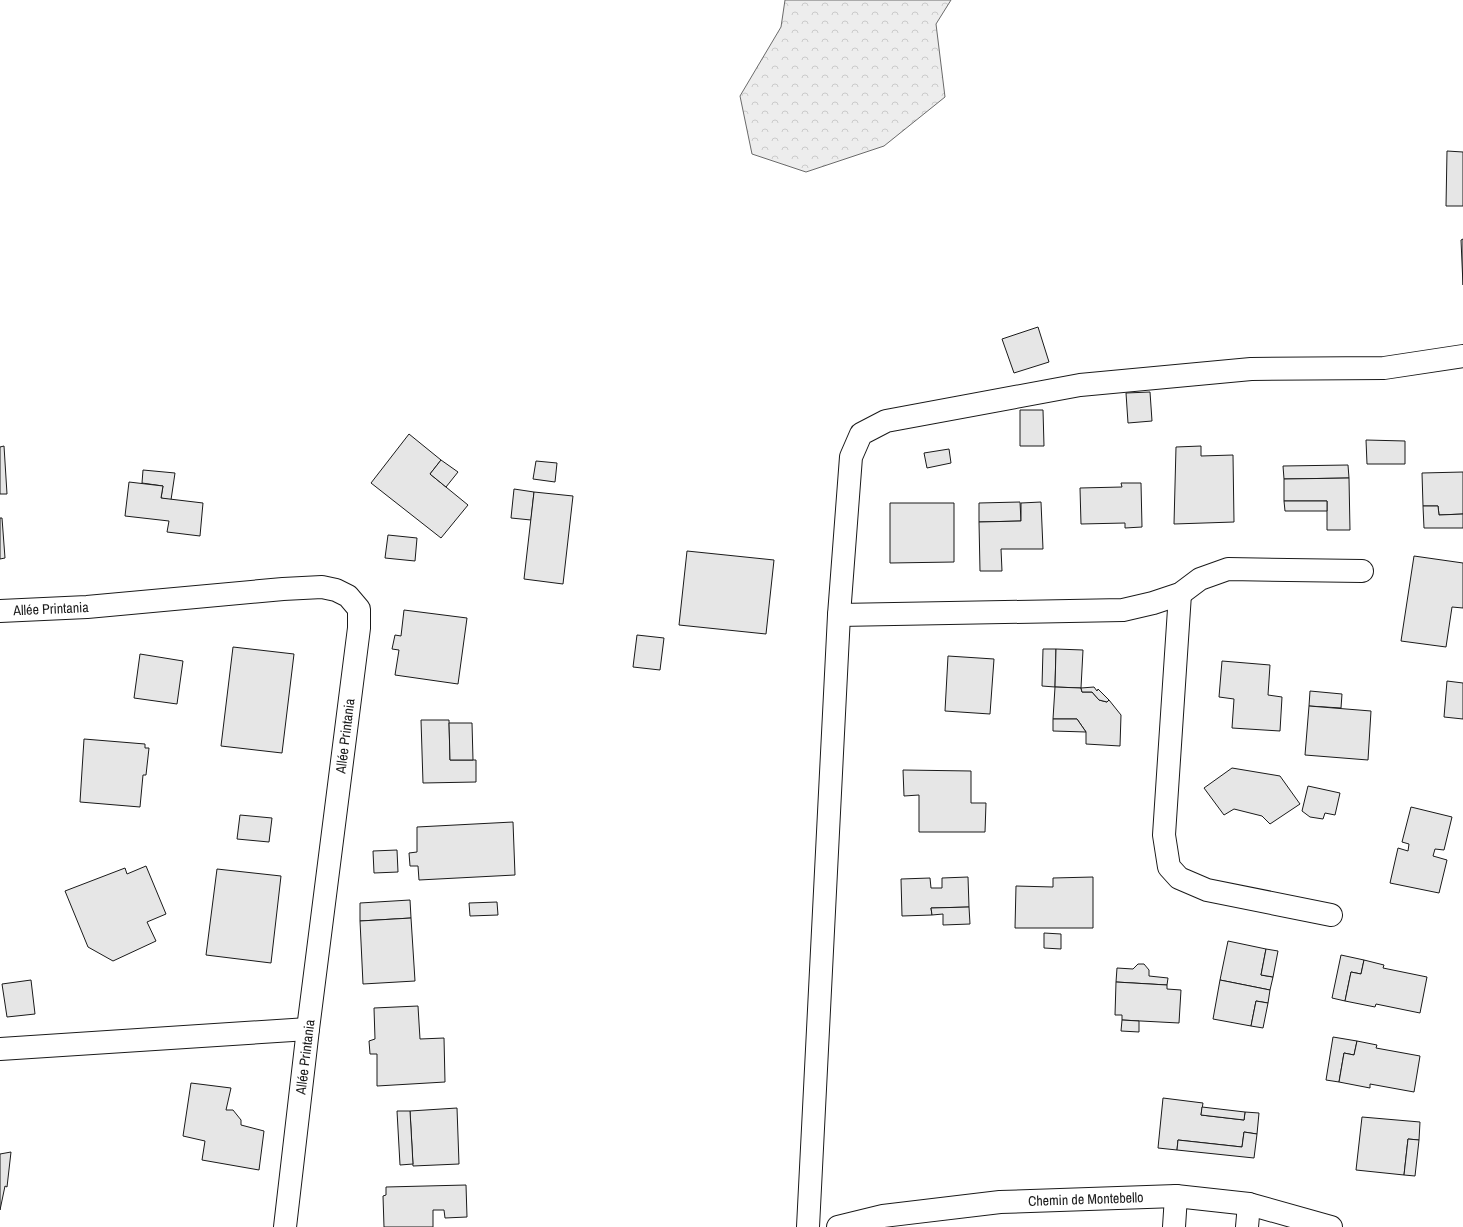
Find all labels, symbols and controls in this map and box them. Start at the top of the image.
street label: Allée Printania [12,598,90,619]
street label: Allée Printania [331,697,359,775]
street label: Allée Printania [291,1018,319,1096]
street label: Chemin de Montebello [1028,1188,1144,1210]

